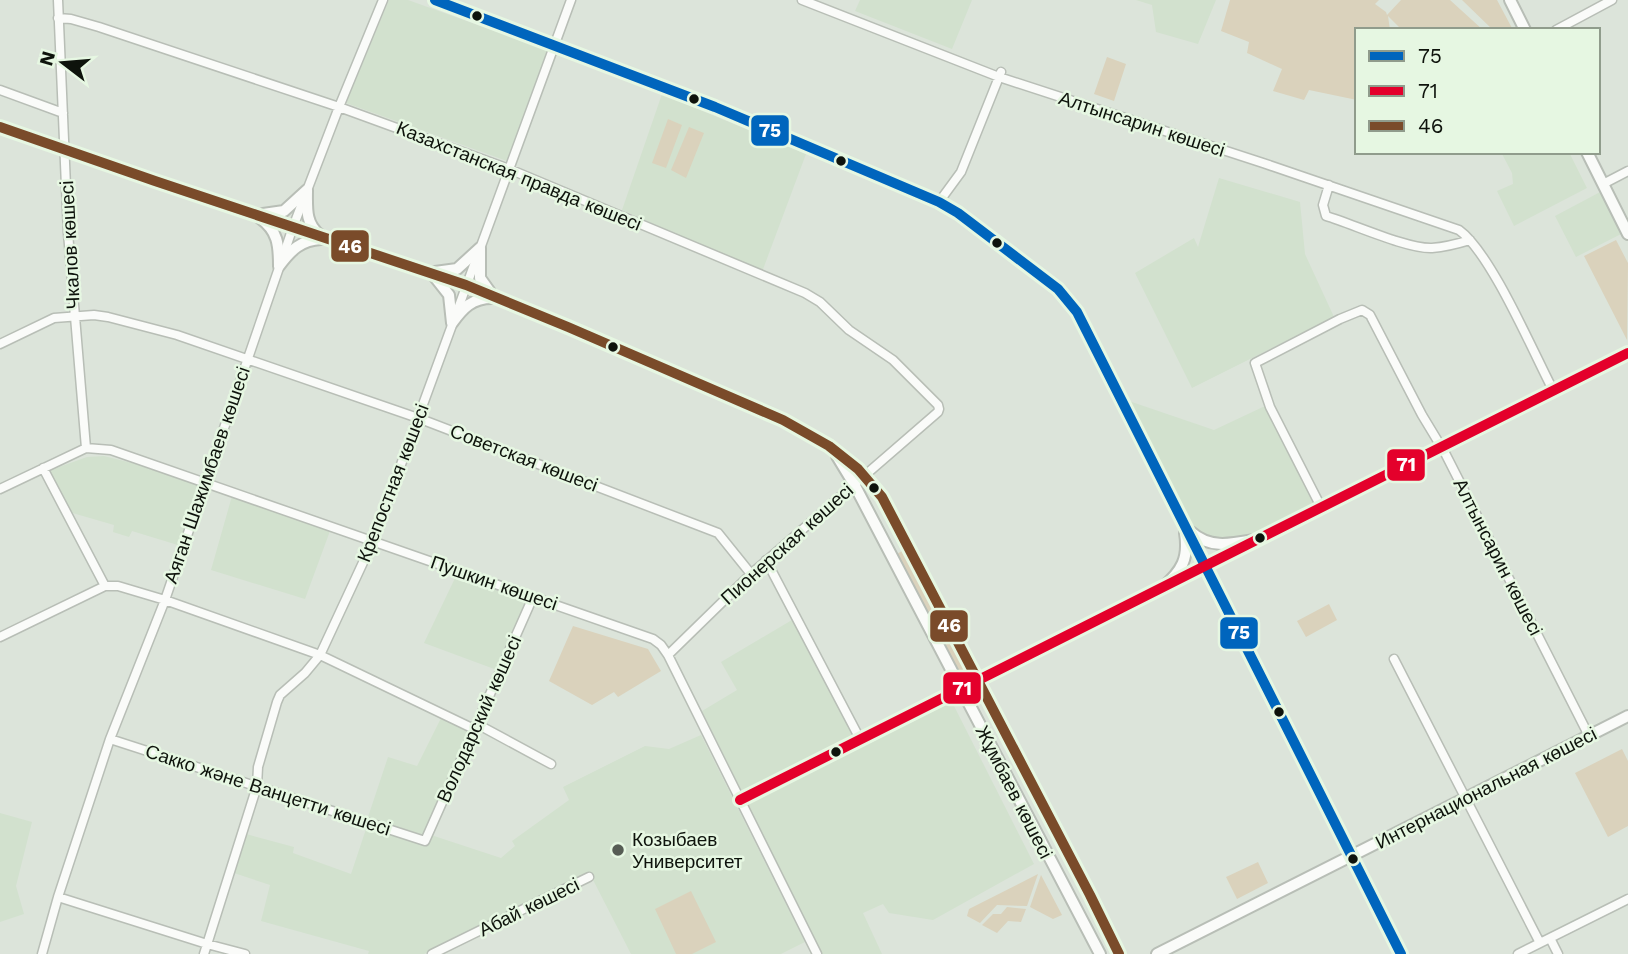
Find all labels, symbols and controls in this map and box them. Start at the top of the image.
unlabelled marker [470,9,484,23]
north arrow [28,28,98,98]
legend [1355,28,1600,154]
text: 75 [1418,43,1442,68]
text: N [34,49,60,68]
text: 71 [1418,78,1438,103]
street label: Алтынсарин көшесі [1056,86,1228,162]
unlabelled marker [687,92,701,106]
text: 46 [1418,113,1444,138]
line badge: 75 [750,114,790,147]
street label: Казахстанская правда көшесі [393,116,645,236]
text: 75 [759,119,781,142]
unlabelled marker [834,154,848,168]
street label: Чкалов көшесі [55,180,85,310]
line badge: 46 [330,229,370,263]
text: 46 [338,235,362,258]
unlabelled marker [990,236,1004,250]
unlabelled marker [606,340,620,354]
street label: Аяган Шажимбаев көшесі [159,364,255,586]
street label: Крепостная көшесі [352,401,434,565]
street label: Советская көшесі [447,419,601,497]
line badge: 71 [1386,448,1426,482]
text: 71 [1396,453,1416,476]
street label: Алтынсарин көшесі [1448,475,1548,639]
street label: Пионерская көшесі [716,478,858,610]
unlabelled marker [867,481,881,495]
unlabelled marker [1253,531,1267,545]
street label: Пушкин көшесі [428,551,560,615]
line badge: 46 [929,609,969,643]
text: 46 [937,614,961,637]
line badge: 75 [1219,616,1259,650]
text: 75 [1228,621,1250,644]
street label: Володарский көшесі [432,632,526,806]
line badge: 71 [942,671,982,705]
text: 71 [952,677,972,700]
unlabelled marker [1272,705,1286,719]
street label: Жұмбаев көшесі [971,722,1057,862]
street label: Интернациональная көшесі [1372,722,1600,854]
street label: Сакко және Ванцетти көшесі [142,739,394,841]
unlabelled marker [829,745,843,759]
place label: Козыбаев Университет [632,828,743,873]
marker: Козыбаев Университет [610,842,626,858]
unlabelled marker [1346,852,1360,866]
street label: Абай көшесі [475,873,583,941]

